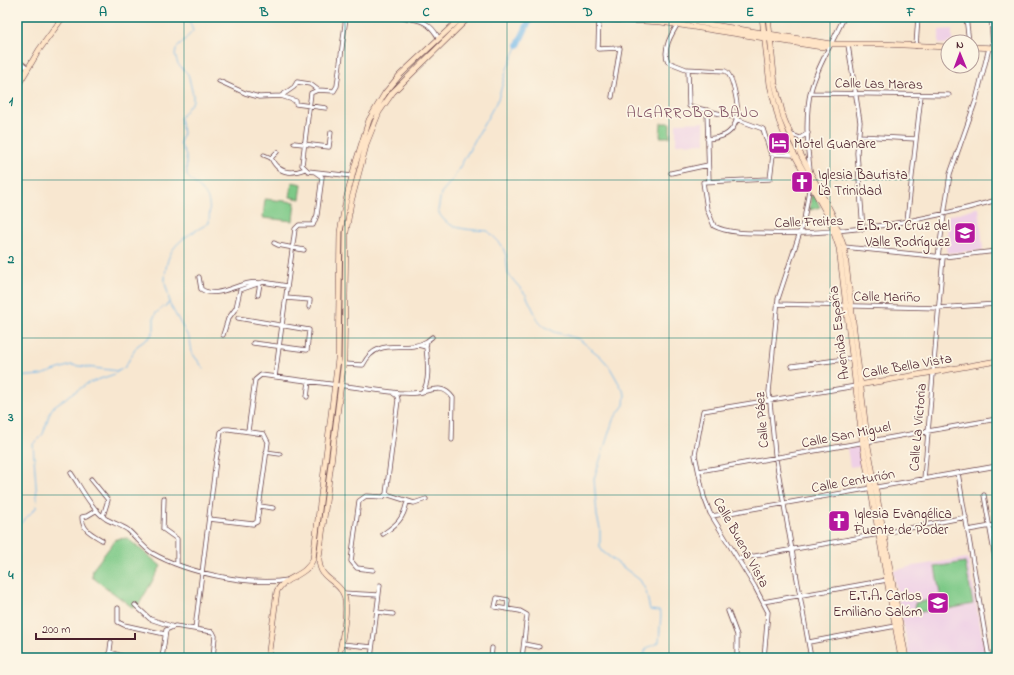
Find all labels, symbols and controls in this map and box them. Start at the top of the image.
text: A [99,3,107,22]
text: B [259,3,269,22]
text: C [422,3,430,22]
text: D [582,3,593,22]
text: E [746,3,754,22]
text: F [906,3,916,22]
north arrow [940,34,980,74]
text: N [956,37,964,53]
street label: Calle Las Maras [835,73,923,96]
text: 1 [9,92,14,111]
district label: ALGARROBO BAJO [626,102,760,124]
hotel icon: Motel Guanare [766,130,792,156]
place label: Motel Guanare [794,134,877,155]
place label: Iglesia Bautista La Trinidad [818,165,908,202]
church icon: Iglesia Bautista La Trinidad [789,169,815,195]
street label: Calle Freites [774,211,844,234]
place label: E.B. Dr. Cruz del Valle Rodríguez [856,216,950,254]
school or university icon: E.B. Dr. Cruz del Valle Rodríguez [952,220,978,246]
text: 2 [7,250,15,269]
street label: Avenida España [823,285,856,381]
street label: Calle Mariño [853,286,921,309]
street label: Calle Bella Vista [861,348,954,385]
street label: Calle La Victoria [904,382,933,472]
street label: Calle Páez [750,391,775,449]
text: 3 [7,408,14,427]
street label: Calle San Miguel [800,417,893,455]
street label: Calle Centurión [810,464,897,499]
street label: Calle Buena Vista [707,494,774,592]
place label: Iglesia Evangélica Fuente de Poder [853,504,952,541]
church icon: Iglesia Evangélica Fuente de Poder [826,508,852,534]
text: 4 [7,566,14,585]
place label: E.T.A. Carlos Emiliano Salóm [833,586,922,623]
school or university icon: E.T.A. Carlos Emiliano Salóm [925,590,951,616]
scale bar [36,615,135,641]
text: 200 m [42,621,71,639]

